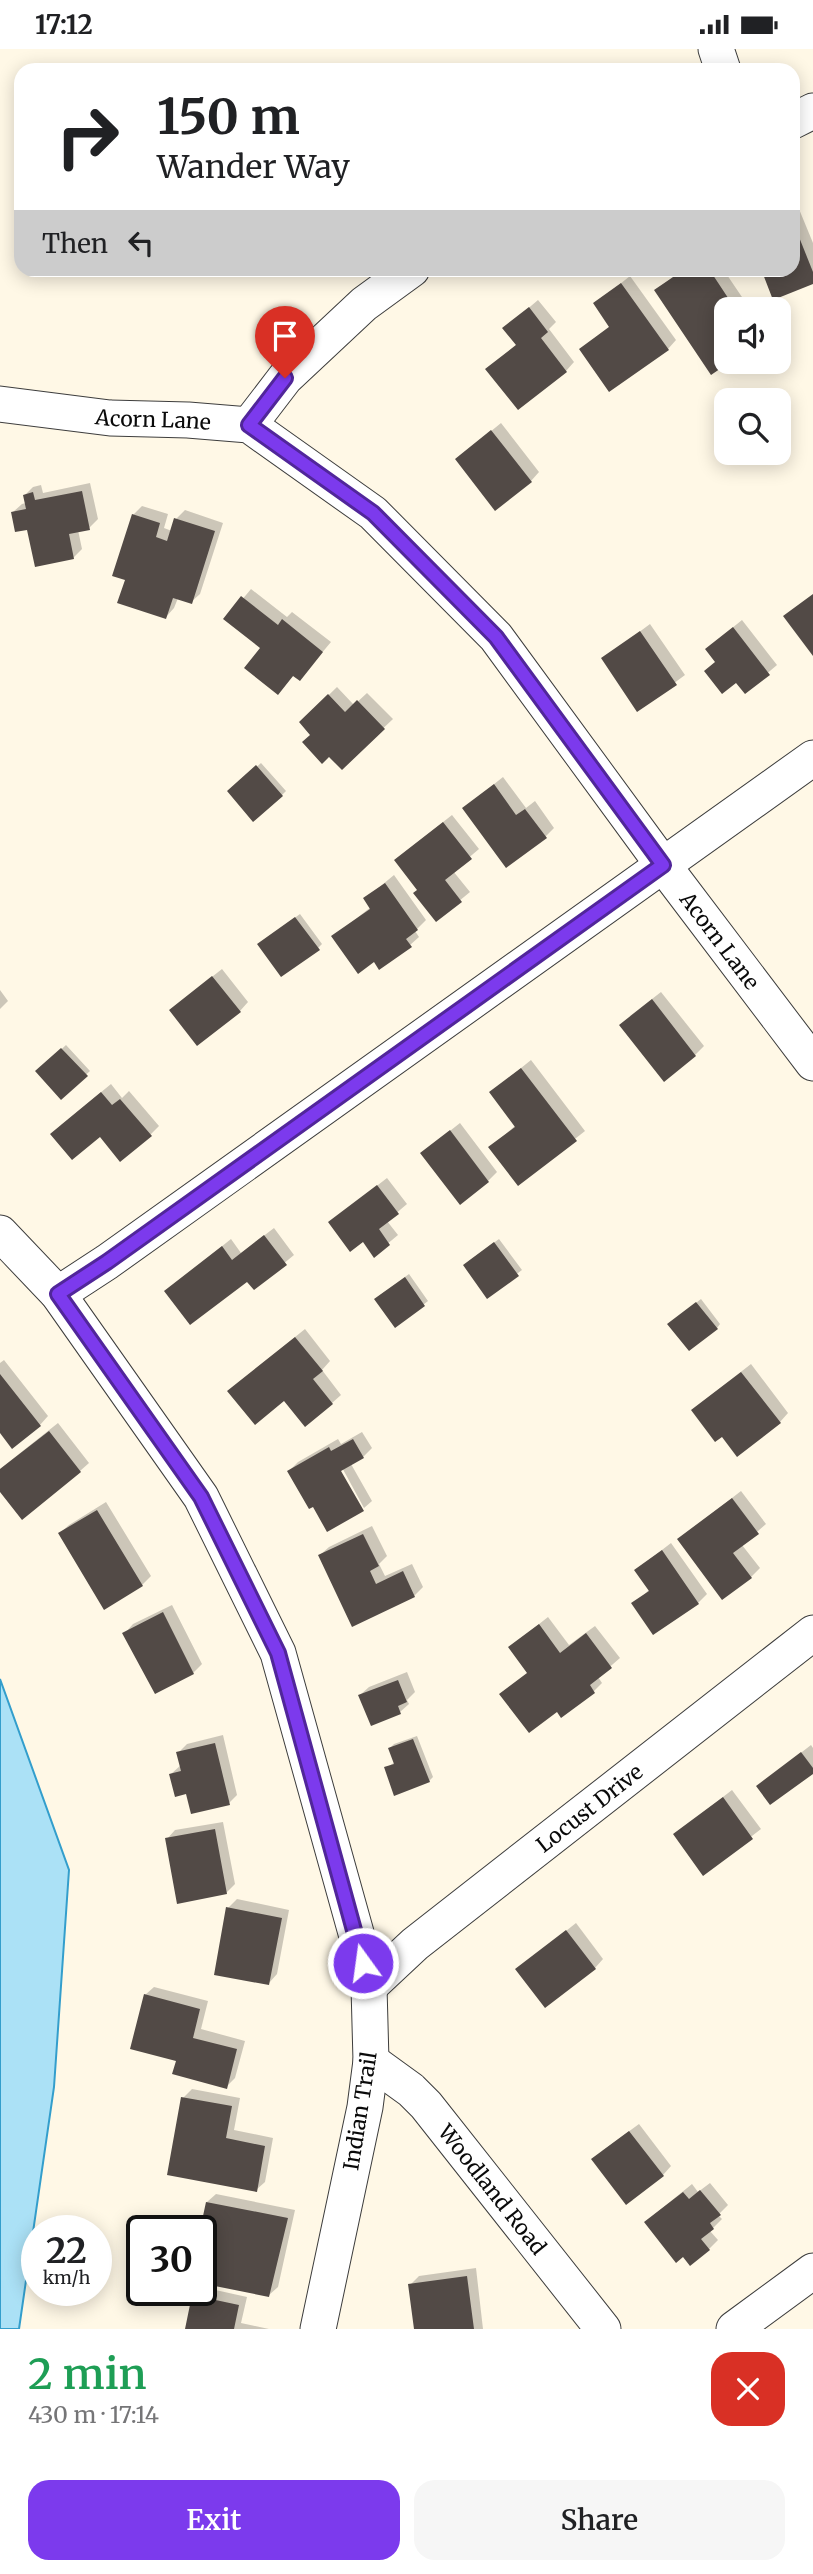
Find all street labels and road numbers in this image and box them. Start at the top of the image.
street label: Acorn Lane [93,403,212,435]
street label: Acorn Lane [674,885,766,995]
street label: Locust Drive [530,1758,648,1858]
street label: Indian Trail [337,2049,383,2172]
street label: Woodland Road [432,2118,553,2260]

